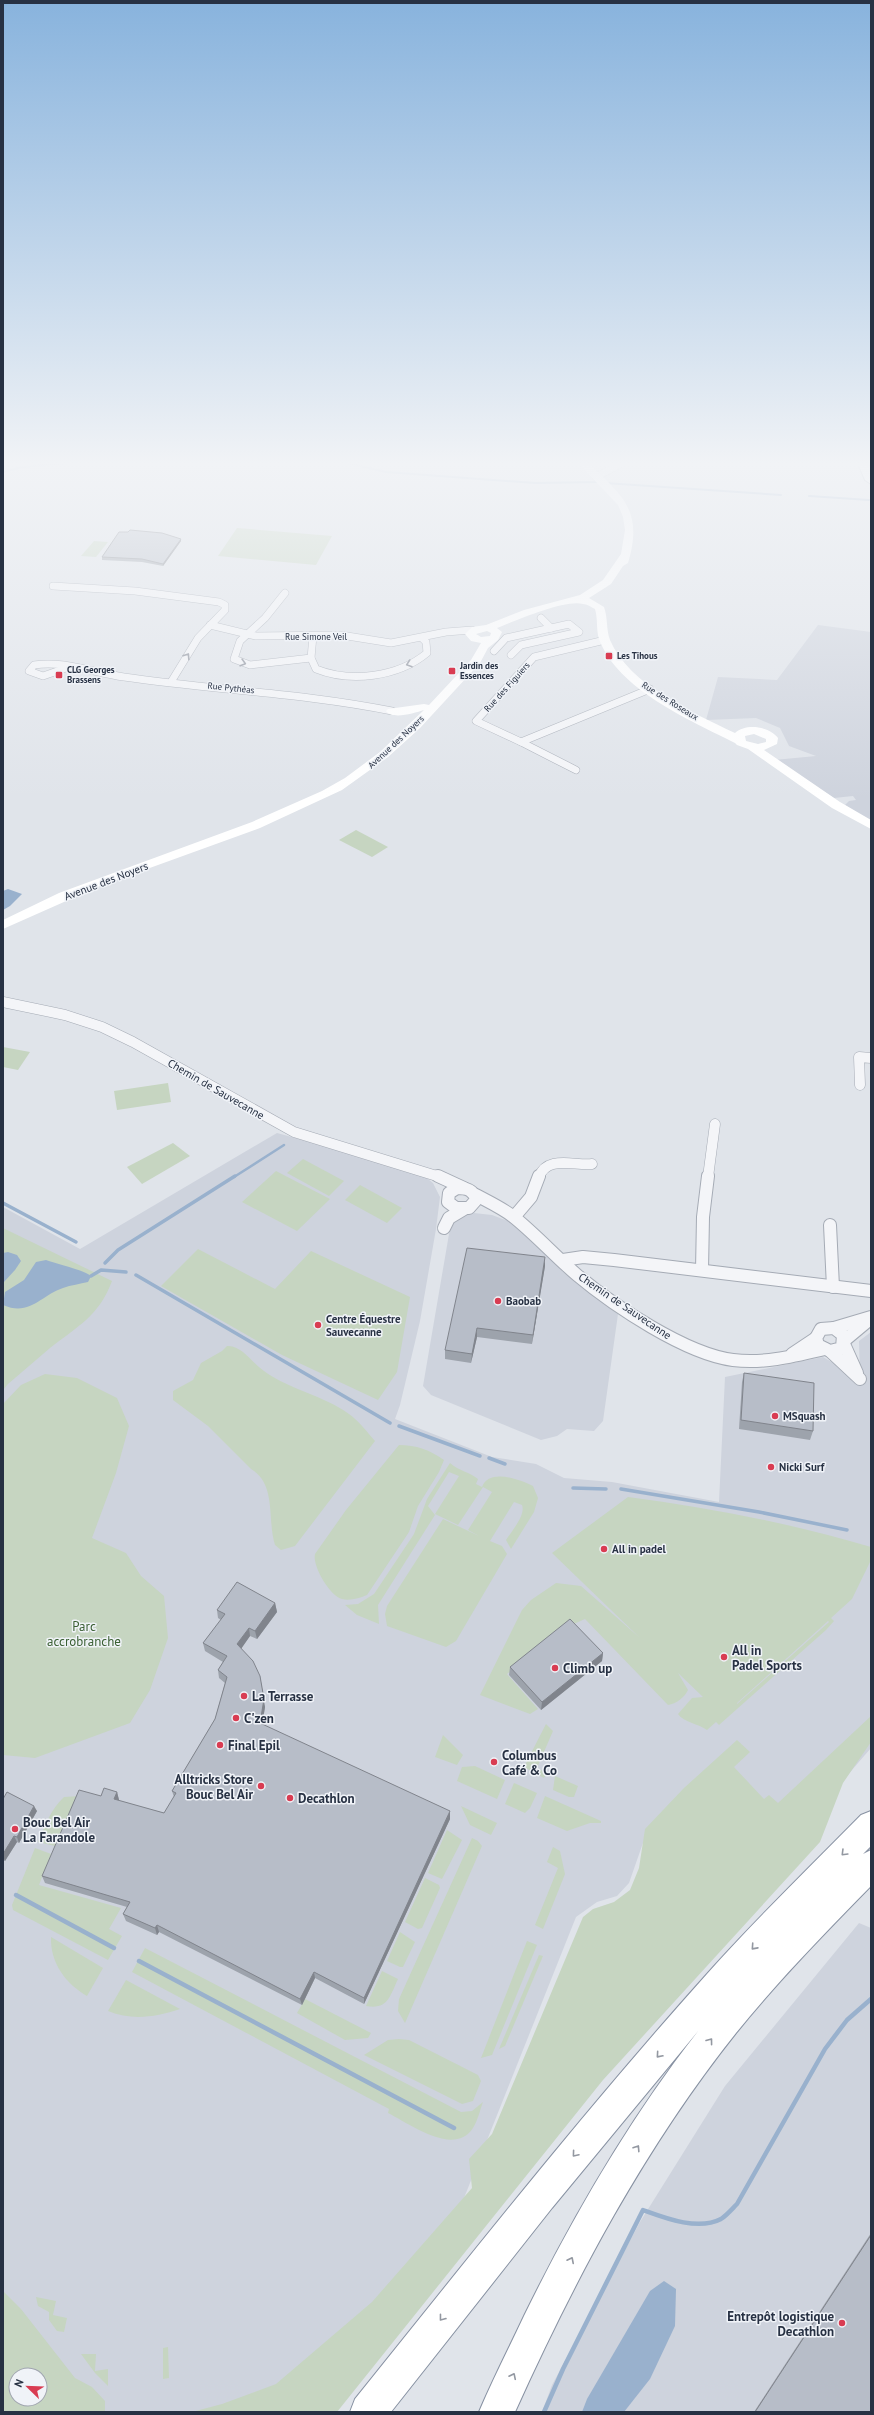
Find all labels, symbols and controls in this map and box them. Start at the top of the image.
street label: Rue Simone Veil [285,631,347,642]
place label: Les Tihous [617,650,658,661]
marker: Les Tihous [604,651,614,661]
one-way arrow [182,653,189,660]
one-way arrow [240,658,247,667]
street label: Rue des Figuiers [481,659,532,714]
one-way arrow [406,660,413,668]
place label: Jardin des Essences [459,660,499,681]
place label: CLG Georges Brassens [67,664,115,685]
marker: Jardin des Essences [447,666,457,676]
marker: CLG Georges Brassens [54,670,64,680]
street label: Rue des Roseaux [640,679,701,723]
street label: Rue Pythéas [207,680,255,695]
street label: Avenue des Noyers [365,713,426,770]
street label: Avenue des Noyers [62,858,150,903]
street label: Chemin de Sauvecanne [165,1056,267,1123]
street label: Chemin de Sauvecanne [576,1270,674,1343]
place label: Baobab [506,1294,541,1308]
marker: Baobab [493,1296,503,1306]
place label: Centre Équestre Sauvecanne [326,1312,401,1339]
marker: Centre Équestre Sauvecanne [313,1320,323,1330]
place label: MSquash [783,1409,826,1423]
marker: MSquash [770,1411,780,1421]
place label: Nicki Surf [779,1460,826,1474]
marker: Nicki Surf [766,1462,776,1472]
place label: All in padel [612,1542,667,1556]
marker: All in padel [599,1544,609,1554]
park label: Parc accrobranche [47,1618,121,1650]
place label: All in Padel Sports [732,1642,803,1674]
marker: All in Padel Sports [719,1652,729,1662]
place label: Climb up [563,1660,612,1677]
marker: Climb up [550,1663,560,1673]
place label: La Terrasse [252,1688,314,1705]
marker: La Terrasse [239,1691,249,1701]
place label: C'zen [244,1710,274,1727]
marker: C'zen [231,1713,241,1723]
place label: Final Epil [228,1737,280,1754]
marker: Final Epil [215,1740,225,1750]
place label: Columbus Café & Co [502,1747,557,1779]
marker: Columbus Café & Co [489,1757,499,1767]
place label: Alltricks Store Bouc Bel Air [175,1771,253,1803]
marker: Alltricks Store Bouc Bel Air [256,1781,266,1791]
place label: Decathlon [298,1790,355,1807]
marker: Decathlon [285,1793,295,1803]
place label: Bouc Bel Air La Farandole [23,1814,95,1846]
marker: Bouc Bel Air La Farandole [10,1824,20,1834]
one-way arrow [841,1848,849,1856]
one-way arrow [751,1942,758,1949]
one-way arrow [706,2038,713,2045]
one-way arrow [656,2050,663,2057]
one-way arrow [632,2145,640,2152]
one-way arrow [572,2149,579,2157]
one-way arrow [566,2257,574,2264]
place label: Entrepôt logistique Decathlon [727,2308,834,2340]
one-way arrow [439,2314,446,2321]
marker: Entrepôt logistique Decathlon [837,2318,847,2328]
north arrow [8,2367,48,2407]
one-way arrow [508,2373,516,2381]
text: N [11,2377,27,2389]

